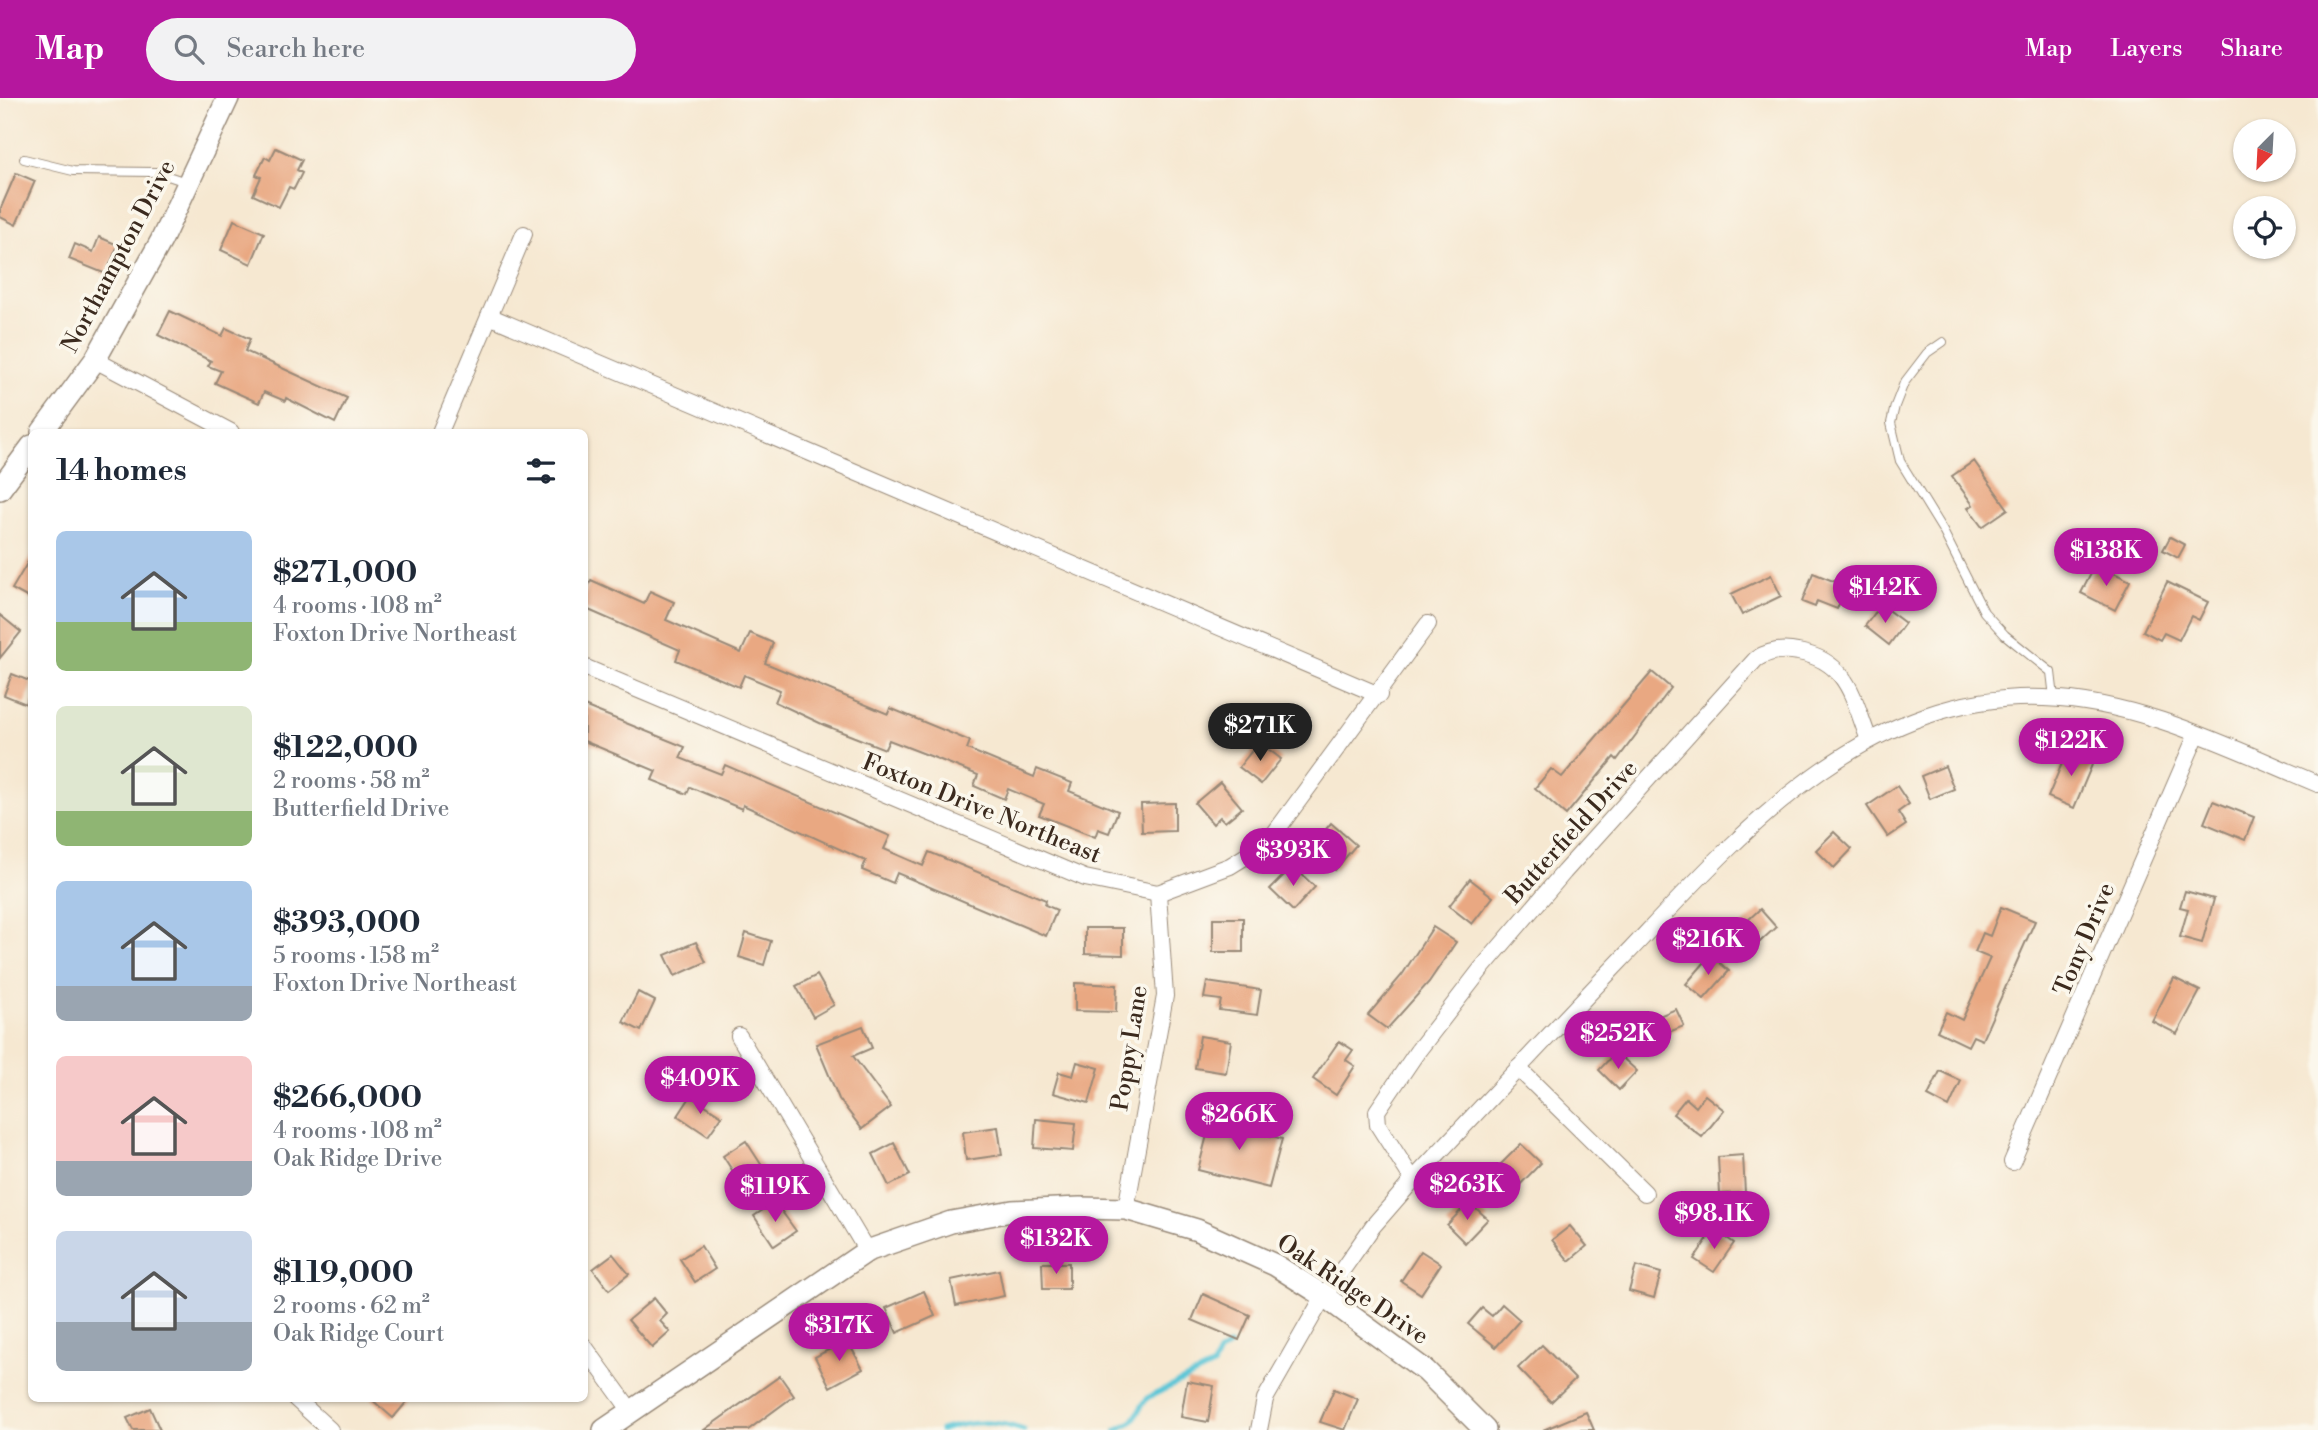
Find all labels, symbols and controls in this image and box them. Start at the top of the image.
search box [146,18,636,81]
text: Map [35,29,104,70]
icon: search [170,30,208,68]
text: Search here [226,33,365,65]
text: Map [2025,34,2072,64]
text: Layers [2110,34,2182,64]
text: Share [2220,34,2283,64]
north arrow [2233,119,2296,182]
map controls [2233,119,2296,259]
street label: Northampton Drive [55,155,182,358]
button: locate [2233,196,2296,259]
text: 14 homes [56,452,187,490]
icon: filters [522,452,560,490]
pin: $138K [2057,528,2155,588]
text: $138K [2070,537,2142,565]
text: $271,000 [273,554,417,592]
icon: home [112,559,196,643]
pin: $142K [1836,566,1934,625]
text: $142K [1849,574,1921,602]
text: 4 rooms · 108 m² [273,592,442,620]
text: Foxton Drive Northeast [273,620,517,648]
pin: $271K [1211,704,1309,763]
text: $271K [1224,712,1296,740]
pin: $122K [2022,718,2120,778]
text: $122K [2035,727,2107,755]
text: $122,000 [273,729,418,767]
icon: home [112,734,196,818]
street label: Foxton Drive Northeast [858,747,1106,871]
street label: Butterfield Drive [1498,754,1644,912]
text: 2 rooms · 58 m² [273,767,430,795]
text: Butterfield Drive [273,795,449,823]
pin: $393K [1244,828,1342,888]
text: $393K [1256,837,1330,865]
street label: Tony Drive [2048,878,2122,1000]
text: $393,000 [273,904,421,942]
icon: home [112,909,196,993]
pin: $216K [1659,918,1757,977]
text: $216K [1672,926,1744,954]
text: 5 rooms · 158 m² [273,942,439,970]
text: Foxton Drive Northeast [273,970,517,998]
street label: Poppy Lane [1105,983,1155,1113]
pin: $252K [1569,1012,1667,1071]
text: $252K [1580,1020,1656,1048]
pin: $409K [651,1056,749,1116]
text: $409K [661,1065,739,1093]
text: $266,000 [273,1079,422,1117]
icon: home [112,1084,196,1168]
pin: $266K [1190,1093,1288,1152]
text: $266K [1201,1101,1277,1129]
text: 4 rooms · 108 m² [273,1117,442,1145]
text: Oak Ridge Drive [273,1145,442,1173]
pin: $263K [1418,1162,1516,1222]
pin: $119K [726,1164,824,1224]
text: $263K [1429,1171,1505,1199]
text: $119K [740,1173,810,1201]
pin: $98.1K [1657,1192,1771,1251]
text: $98.1K [1675,1200,1753,1228]
pin: $132K [1007,1216,1105,1276]
text: $132K [1020,1225,1092,1253]
street label: Oak Ridge Drive [1271,1228,1434,1352]
text: $119,000 [273,1254,414,1292]
icon: home [112,1259,196,1343]
text: 2 rooms · 62 m² [273,1292,430,1320]
pin: $317K [790,1304,888,1363]
text: $317K [805,1312,873,1340]
text: Oak Ridge Court [273,1320,444,1348]

